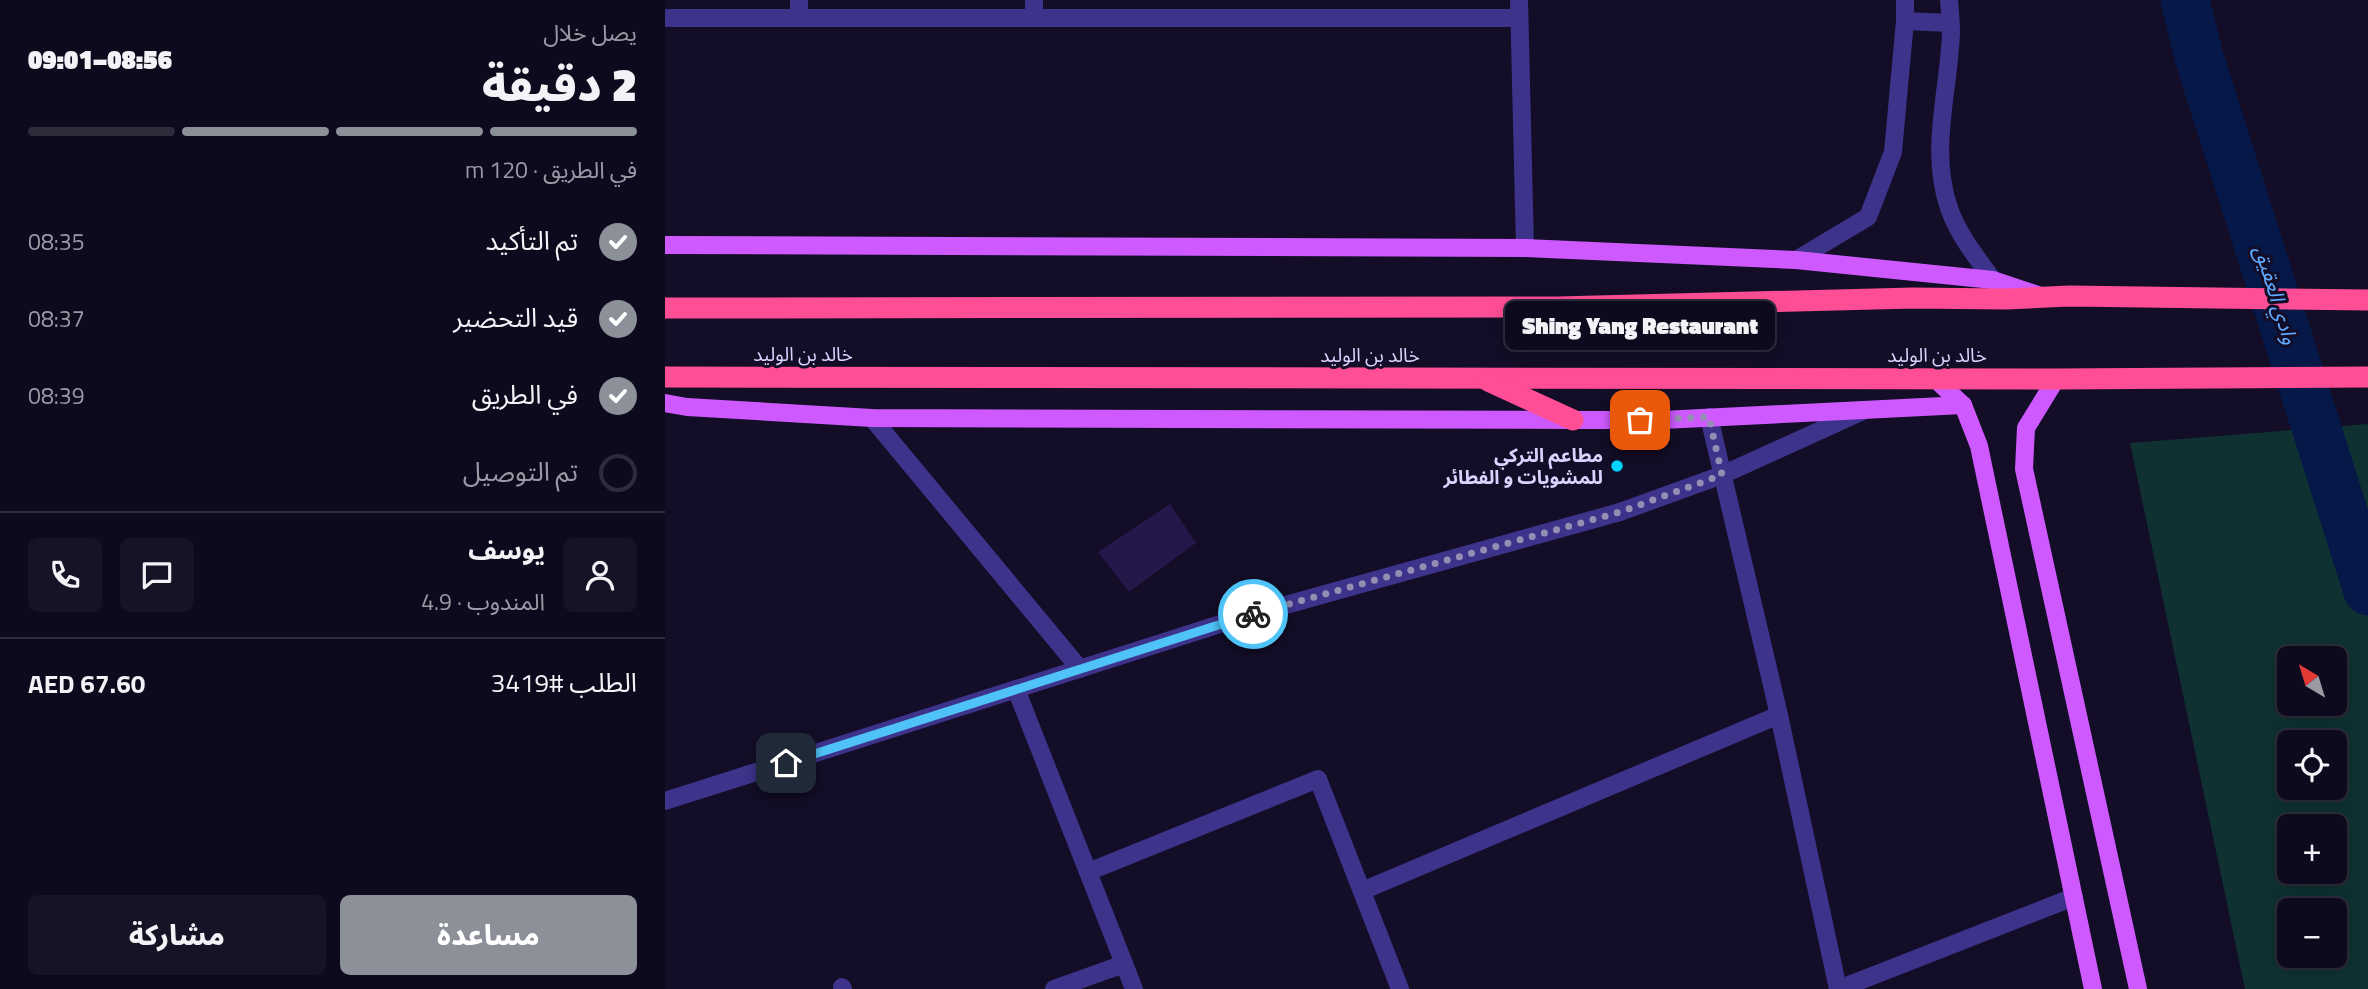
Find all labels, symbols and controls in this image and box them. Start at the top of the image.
text: يصل خلال [543,15,637,50]
text: 08:56–09:01 [28,40,172,79]
text: 2 دقيقة [482,49,637,119]
text: في الطريق · 120 m [465,152,637,187]
text: تم التأكيد [485,221,578,260]
icon: check [599,223,637,261]
text: 08:35 [28,224,85,259]
water label: وادي العقيق [2246,241,2307,348]
text: قيد التحضير [453,298,578,337]
icon: check [599,300,637,338]
text: 08:37 [28,301,85,336]
callout: Shing Yang Restaurant [1505,301,1775,350]
text: Shing Yang Restaurant [1522,308,1758,343]
street label: خالد بن الوليد [753,339,853,368]
street label: خالد بن الوليد [1320,340,1420,369]
street label: خالد بن الوليد [1887,340,1987,369]
text: في الطريق [472,375,578,414]
icon: check [599,377,637,415]
text: 08:39 [28,378,85,413]
pin [1610,390,1670,450]
icon: bag [1621,401,1659,439]
place label: مطاعم التركي للمشويات و الفطائر [1443,440,1603,491]
text: تم التوصيل [463,452,578,491]
marker: مطاعم التركي للمشويات و الفطائر [1609,458,1625,474]
text: يوسف [468,530,545,569]
button: phone [28,538,102,612]
button: chat [120,538,194,612]
button: person [563,538,637,612]
courier [1218,579,1288,649]
text: المندوب · 4.9 [421,584,545,619]
icon: bike [1234,595,1272,633]
north arrow [2277,646,2347,716]
map controls [2277,646,2347,968]
text: الطلب #3419 [491,663,637,702]
text: AED 67.60 [28,664,145,703]
button: locate [2277,730,2347,800]
pin [756,733,816,793]
icon: home [767,744,805,782]
button: + [2277,814,2347,884]
button: مشاركة [28,895,326,975]
button: مساعدة [340,895,637,975]
button: − [2277,898,2347,968]

